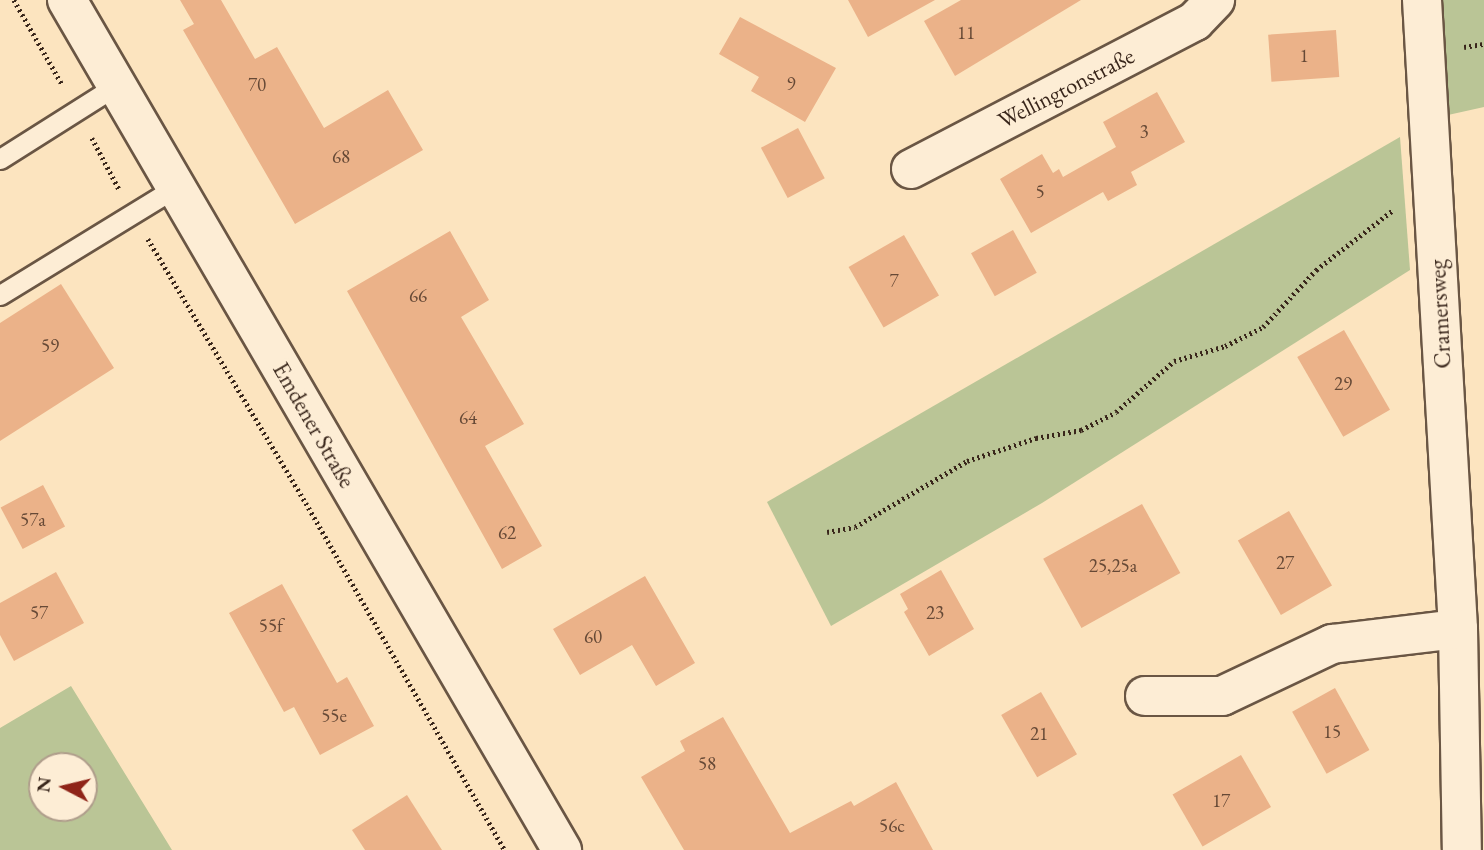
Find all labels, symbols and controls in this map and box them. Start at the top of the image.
house number: 11 [957,22,975,44]
street label: Wellingtonstraße [993,42,1139,134]
house number: 1 [1299,45,1309,67]
house number: 9 [786,73,796,95]
house number: 70 [248,74,266,96]
house number: 3 [1139,121,1149,143]
house number: 68 [332,146,350,168]
house number: 5 [1035,181,1045,203]
street label: Cramersweg [1423,259,1457,369]
house number: 7 [889,270,899,292]
house number: 66 [409,285,427,307]
house number: 59 [41,335,59,357]
street label: Emdener Straße [267,357,361,493]
house number: 29 [1334,373,1352,395]
house number: 64 [459,407,477,429]
house number: 57a [20,509,46,531]
house number: 62 [498,522,516,544]
house number: 27 [1276,552,1294,574]
house number: 25,25a [1089,555,1137,577]
house number: 57 [30,602,48,624]
house number: 23 [926,602,944,624]
house number: 55f [259,615,283,637]
house number: 60 [584,626,602,648]
house number: 55e [321,705,347,727]
house number: 15 [1323,721,1341,743]
house number: 21 [1030,723,1048,745]
north arrow [28,752,98,822]
house number: 58 [698,753,716,775]
text: N [30,775,57,794]
house number: 17 [1212,790,1230,812]
house number: 56c [879,815,905,837]

